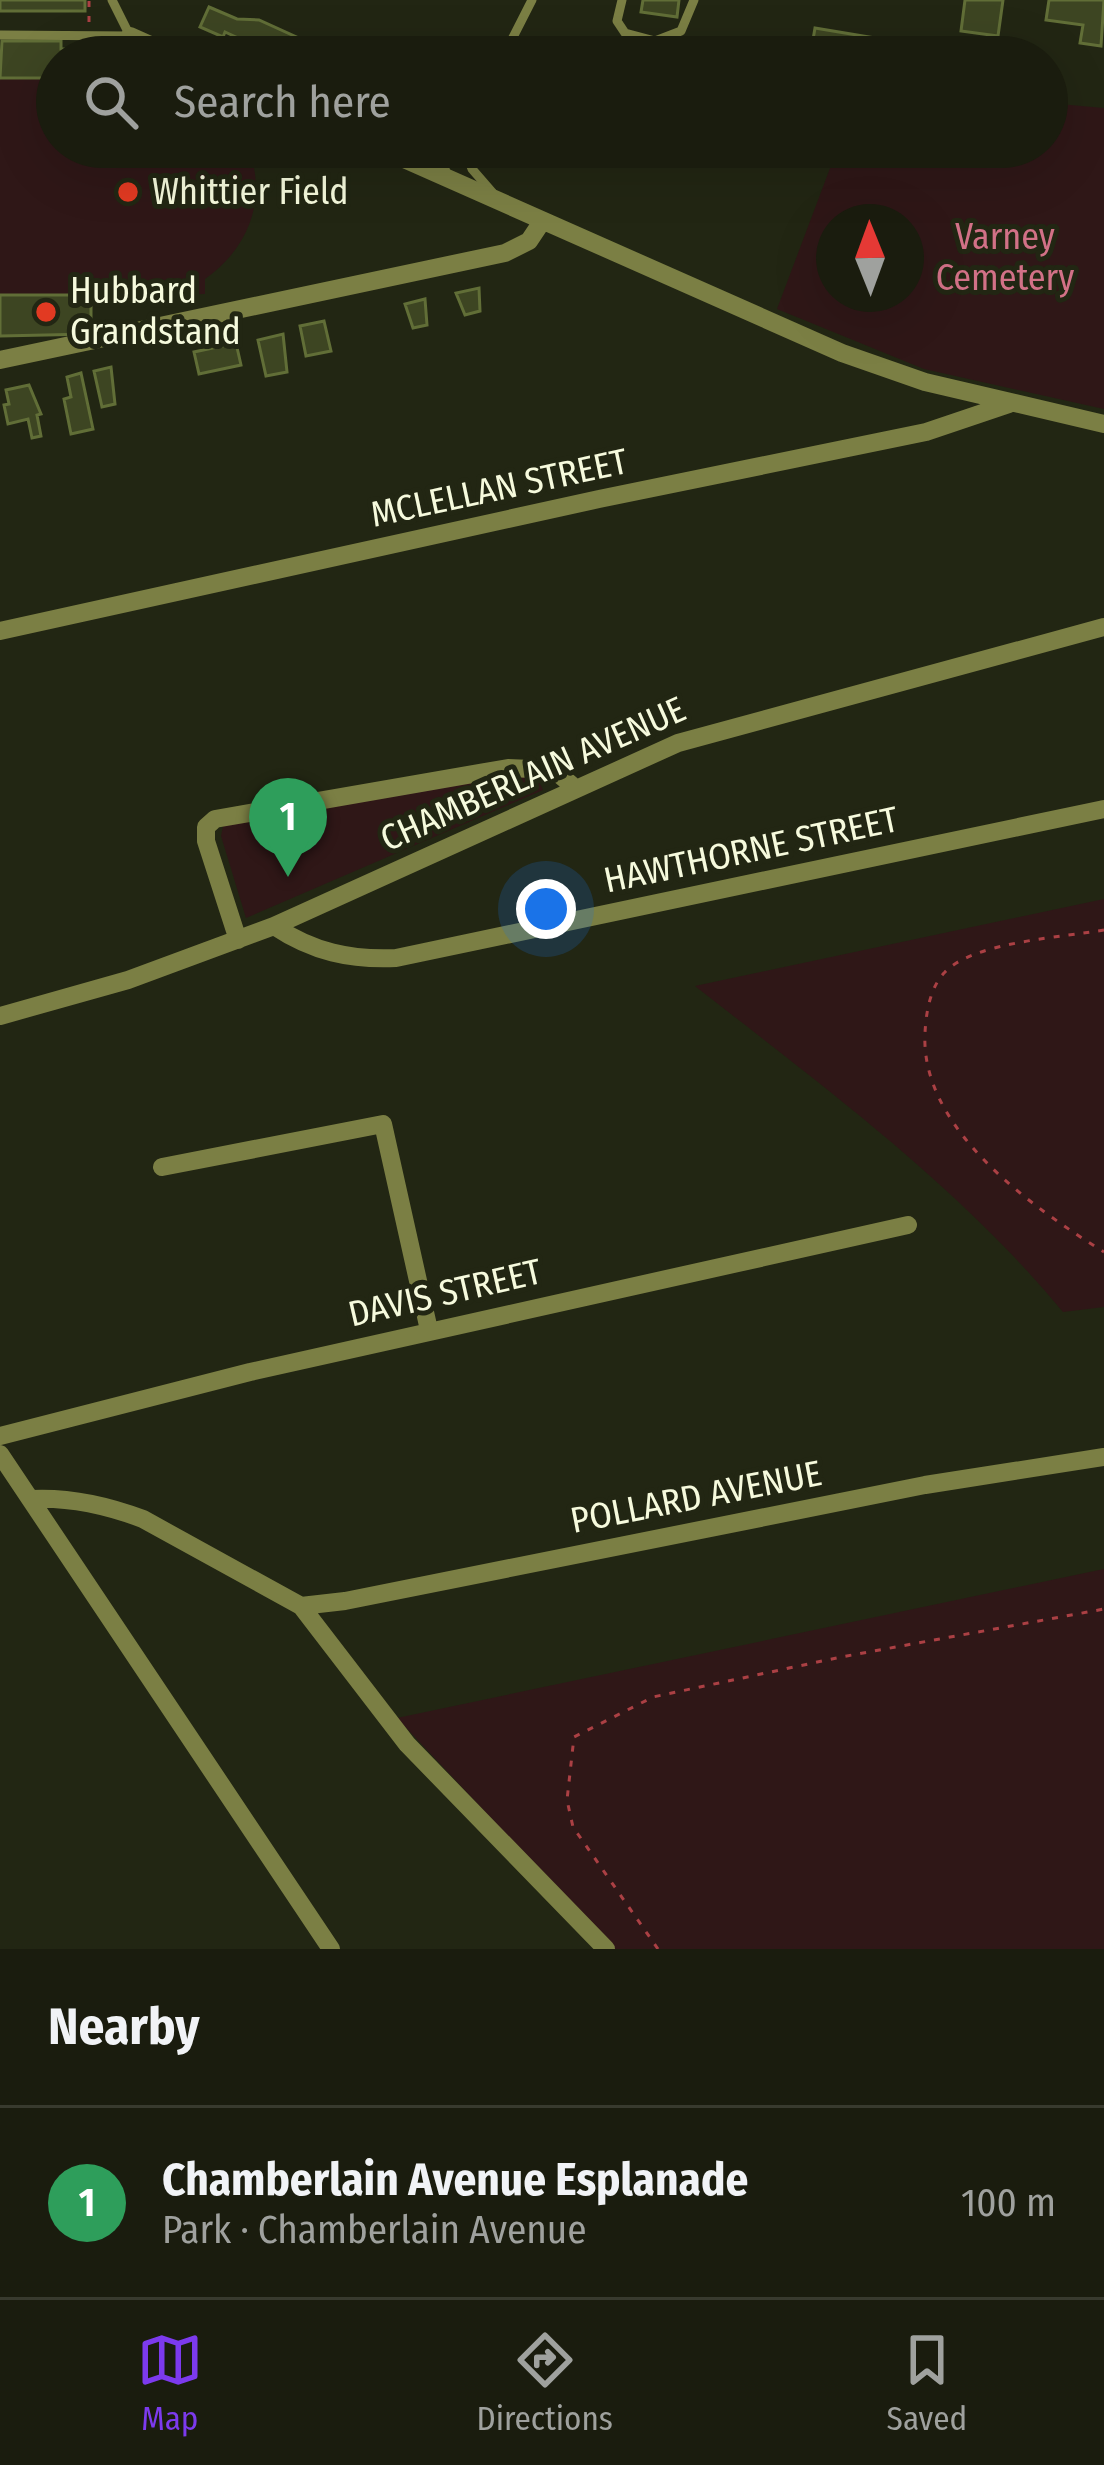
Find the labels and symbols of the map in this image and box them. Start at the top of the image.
place label: Whittier Field [152,170,349,214]
marker: Whittier Field [115,179,141,205]
north arrow [816,204,924,312]
park label: Varney Cemetery [936,215,1074,300]
place label: Hubbard Grandstand [70,269,241,354]
marker: Hubbard Grandstand [33,299,59,325]
street label: MCLELLAN STREET [367,439,632,537]
street label: CHAMBERLAIN AVENUE [374,687,692,861]
pin: 1 [249,778,327,877]
street label: HAWTHORNE STREET [600,797,902,903]
your location [516,879,576,939]
street label: DAVIS STREET [344,1249,546,1337]
street label: POLLARD AVENUE [567,1451,825,1543]

